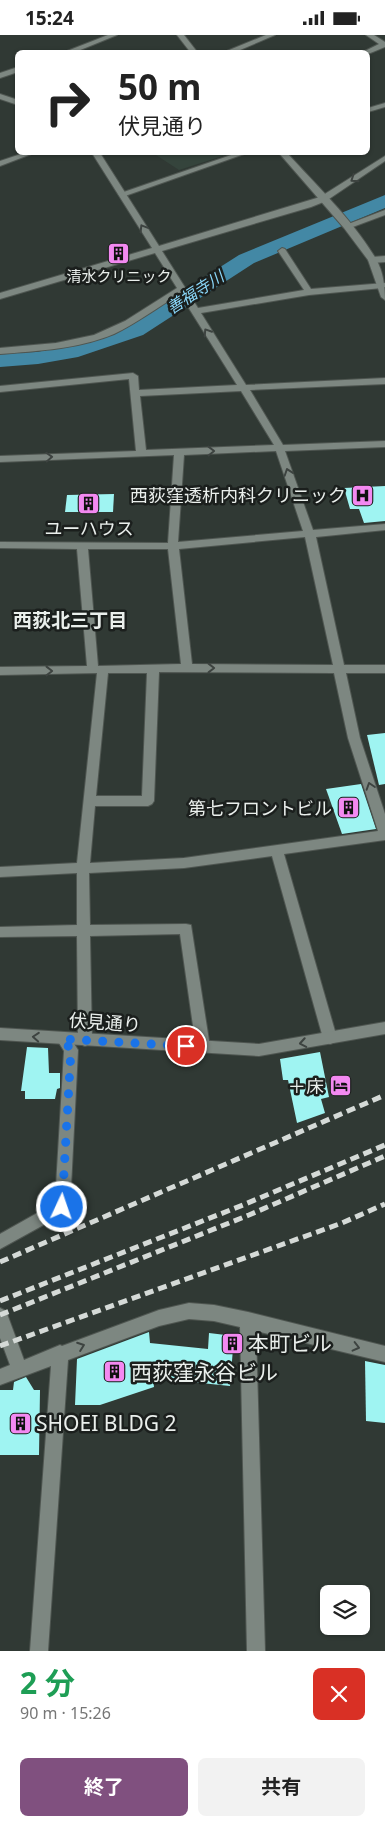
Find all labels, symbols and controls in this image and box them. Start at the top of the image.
text: 15:24 [25,5,74,31]
text: 50 m [118,63,201,110]
icon: right [35,70,100,135]
text: 伏見通り [118,110,206,140]
one-way arrow [350,172,359,182]
one-way arrow [140,224,150,233]
building icon: 清水クリニック [107,241,131,265]
water label: 善福寺川 [162,264,229,319]
place label: 清水クリニック [66,266,172,286]
one-way arrow [204,328,213,337]
one-way arrow [207,445,215,456]
one-way arrow [45,452,53,463]
one-way arrow [284,468,294,477]
place label: 西荻窪透析内科クリニック [130,483,346,507]
hospital icon: 西荻窪透析内科クリニック [350,483,374,507]
building icon: ユーハウス [77,491,101,515]
place label: ユーハウス [44,516,134,540]
district label: 西荻北三丁目 [13,607,127,633]
one-way arrow [208,663,215,673]
one-way arrow [45,666,53,676]
one-way arrow [365,783,375,791]
place label: 第七フロントビル [188,796,332,820]
building icon: 第七フロントビル [336,796,360,820]
street label: 伏見通り [68,1008,142,1036]
pin [165,1025,207,1067]
one-way arrow [32,1031,40,1042]
icon: arrive [172,1032,200,1060]
one-way arrow [298,1037,307,1047]
place label: ＋床 [288,1074,324,1098]
hotel icon: ＋床 [328,1074,352,1098]
position arrow [35,1180,87,1232]
place label: 本町ビル [248,1329,332,1357]
building icon: 本町ビル [220,1331,244,1355]
one-way arrow [352,1341,361,1352]
one-way arrow [76,1342,85,1352]
place label: 西荻窪永谷ビル [131,1358,278,1386]
building icon: 西荻窪永谷ビル [103,1360,127,1384]
place label: SHOEI BLDG 2 [36,1409,177,1437]
building icon: SHOEI BLDG 2 [8,1411,32,1435]
map controls [320,1585,370,1635]
button: layers [320,1585,370,1635]
text: 2 分 [20,1662,75,1703]
button: close [313,1668,365,1720]
text: 90 m · 15:26 [20,1702,111,1724]
button: 終了 [20,1758,188,1816]
button: 共有 [198,1758,365,1816]

